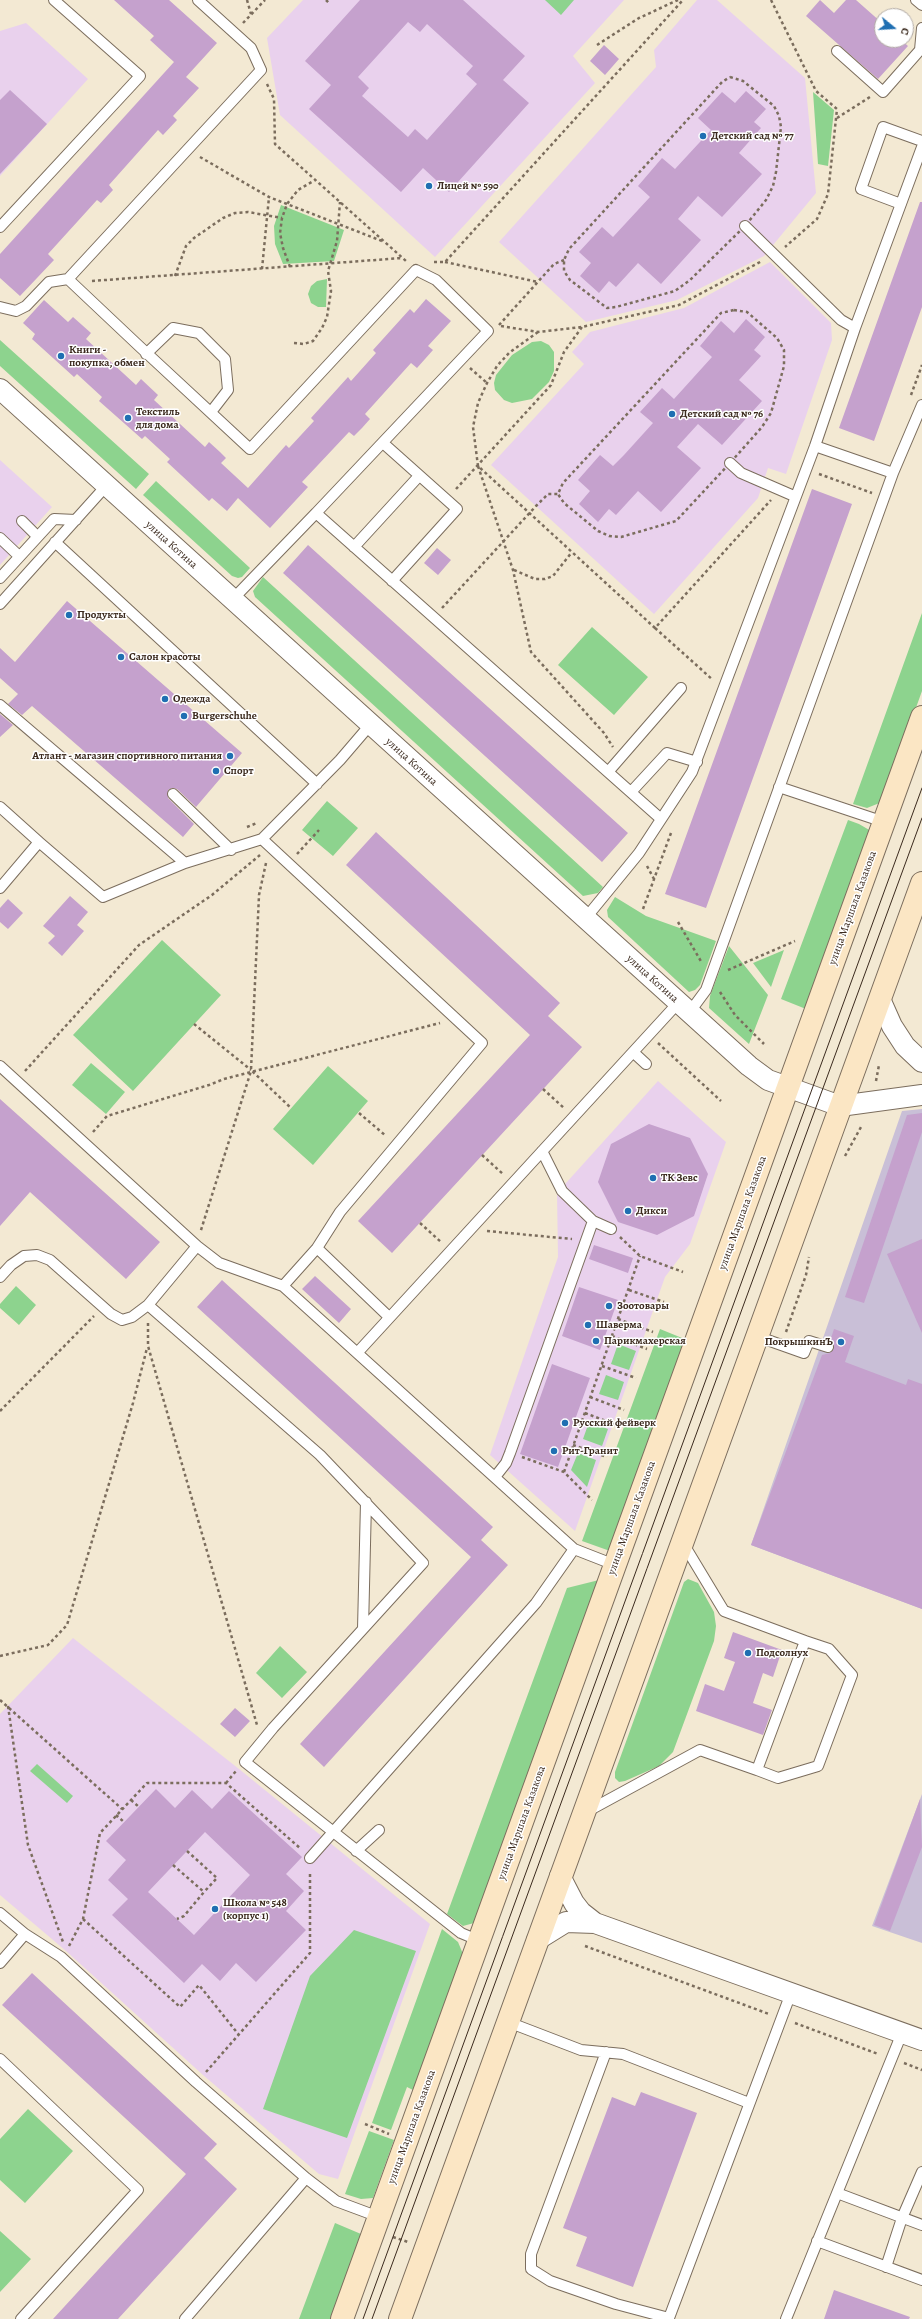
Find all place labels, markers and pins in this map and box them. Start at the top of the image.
place label: Детский сад № 77 [711,129,794,143]
marker: Детский сад № 77 [698,131,708,141]
place label: Лицей № 590 [437,179,499,193]
marker: Лицей № 590 [424,181,434,191]
place label: Книги - покупка, обмен [69,343,145,369]
marker: Книги - покупка, обмен [56,351,66,361]
place label: Текстиль для дома [136,405,180,431]
place label: Детский сад № 76 [680,407,763,421]
marker: Детский сад № 76 [667,409,677,419]
marker: Текстиль для дома [123,413,133,423]
place label: Продукты [77,608,126,622]
marker: Продукты [64,610,74,620]
place label: Салон красоты [129,650,201,664]
marker: Салон красоты [116,652,126,662]
place label: Одежда [173,692,211,706]
marker: Одежда [160,694,170,704]
place label: Burgerschuhe [192,709,257,723]
marker: Burgerschuhe [179,711,189,721]
place label: Атлант - магазин спортивного питания [32,749,222,763]
marker: Атлант - магазин спортивного питания [225,751,235,761]
place label: Спорт [224,764,253,778]
marker: Спорт [211,766,221,776]
place label: ТК Зевс [661,1171,698,1185]
marker: ТК Зевс [648,1173,658,1183]
place label: Дикси [636,1204,667,1218]
marker: Дикси [623,1206,633,1216]
place label: Зоотовары [617,1299,669,1313]
marker: Зоотовары [604,1301,614,1311]
place label: Шаверма [596,1318,642,1332]
marker: Шаверма [583,1320,593,1330]
place label: Парикмахерская [604,1334,686,1348]
place label: ПокрышкинЪ [765,1335,833,1349]
marker: Парикмахерская [591,1336,601,1346]
marker: ПокрышкинЪ [836,1337,846,1347]
place label: Русский фейверк [573,1416,656,1430]
marker: Русский фейверк [560,1418,570,1428]
place label: Рит-Гранит [562,1444,618,1458]
marker: Рит-Гранит [549,1446,559,1456]
place label: Подсолнух [756,1646,808,1660]
marker: Подсолнух [743,1648,753,1658]
place label: Школа № 548 (корпус 1) [223,1896,287,1922]
marker: Школа № 548 (корпус 1) [210,1904,220,1914]

